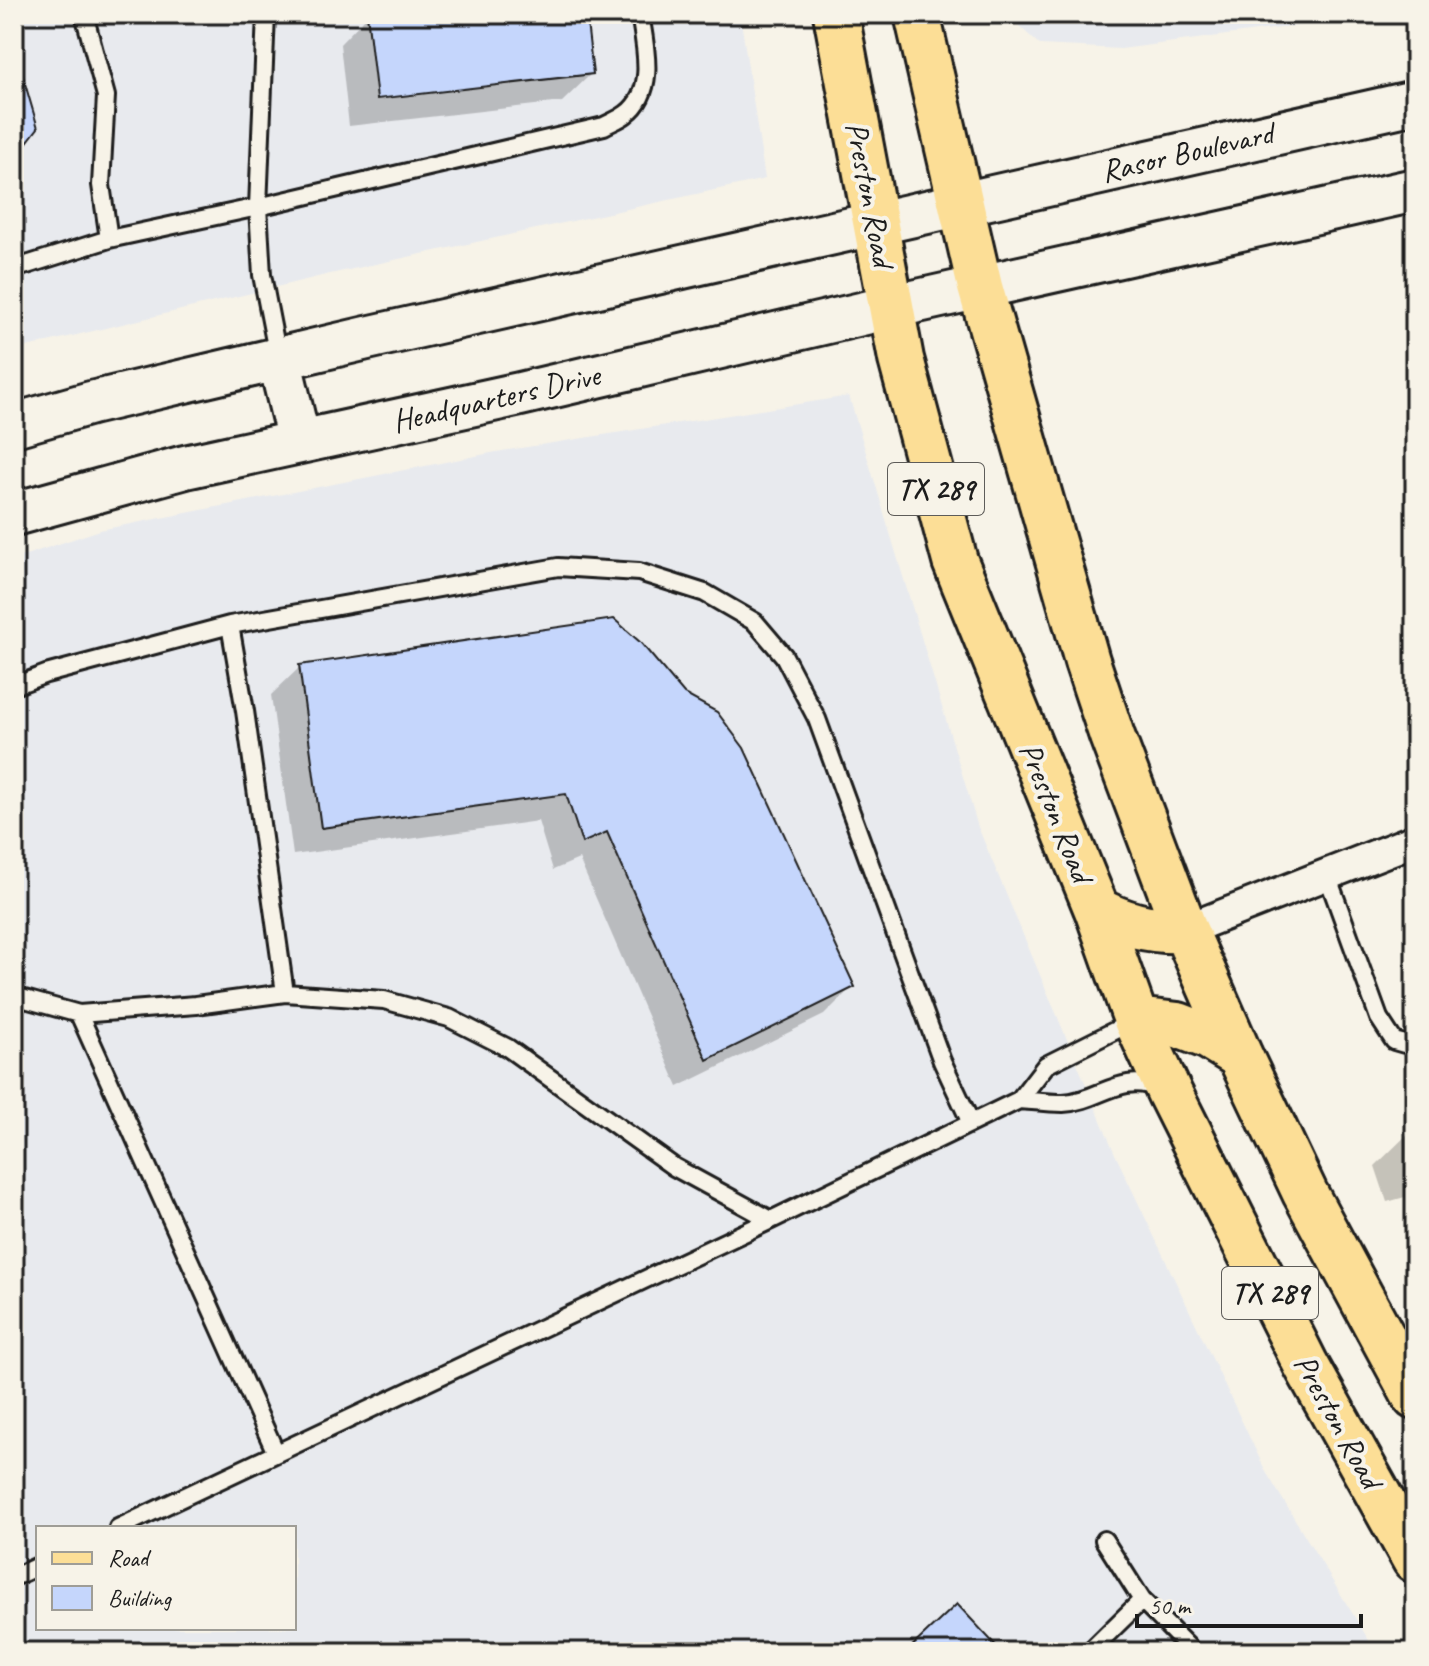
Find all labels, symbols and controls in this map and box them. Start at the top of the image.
street label: Rasor Boulevard [1097,111,1281,192]
street label: Preston Road [836,118,905,275]
street label: Headquarters Drive [388,354,606,442]
road number: TX 289 [888,463,984,515]
street label: Preston Road [1010,736,1104,893]
road number: TX 289 [1222,1267,1318,1319]
street label: Preston Road [1285,1347,1394,1500]
legend [36,1526,296,1630]
text: Road [108,1543,152,1573]
scale bar [1137,1578,1361,1628]
text: Building [108,1583,173,1613]
text: 50 m [1149,1591,1192,1621]

